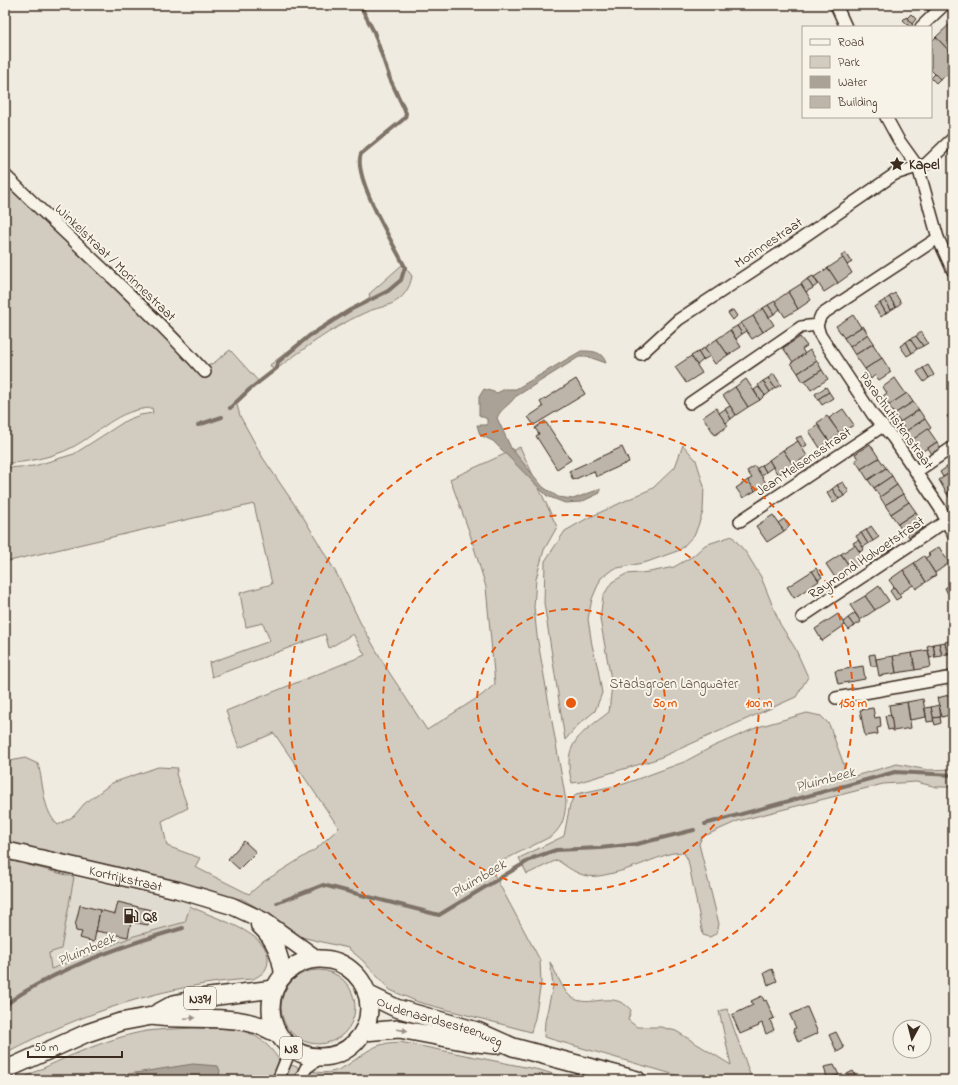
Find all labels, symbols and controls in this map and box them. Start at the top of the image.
legend [802,26,932,118]
text: Road [838,34,864,52]
text: Park [838,54,860,72]
text: Water [838,74,867,92]
text: Building [837,94,877,113]
place icon: Kapel [888,155,906,173]
place label: Kapel [909,155,940,176]
street label: Winkelstraat / Morinnestraat [49,199,181,327]
street label: Morinnestraat [730,212,808,274]
street label: Parachutistenstraat [853,368,938,474]
street label: Jean Melsensstraat [752,422,856,502]
street label: Raymond Holvoetstraat [804,511,930,606]
park label: Stadsgroen Langwater [610,674,739,696]
text: 50 m [653,695,678,713]
text: 100 m [746,695,773,713]
text: 150 m [839,695,868,713]
centre of rings [564,696,578,710]
water label: Pluimbeek [793,761,859,799]
water label: Pluimbeek [447,853,512,904]
street label: Kortrijkstraat [87,861,165,898]
fuel station icon: Q8 [122,907,140,925]
place label: Q8 [143,907,158,928]
water label: Pluimbeek [54,927,120,972]
road number: N391 [184,987,216,1009]
street label: Oudenaardsesteenweg [373,991,506,1054]
one-way arrow [184,1015,197,1021]
north arrow [892,1019,932,1059]
one-way arrow [396,1026,408,1033]
scale bar [28,1033,122,1059]
road number: N8 [280,1037,302,1059]
text: 50 m [34,1039,58,1057]
text: N [906,1040,916,1056]

